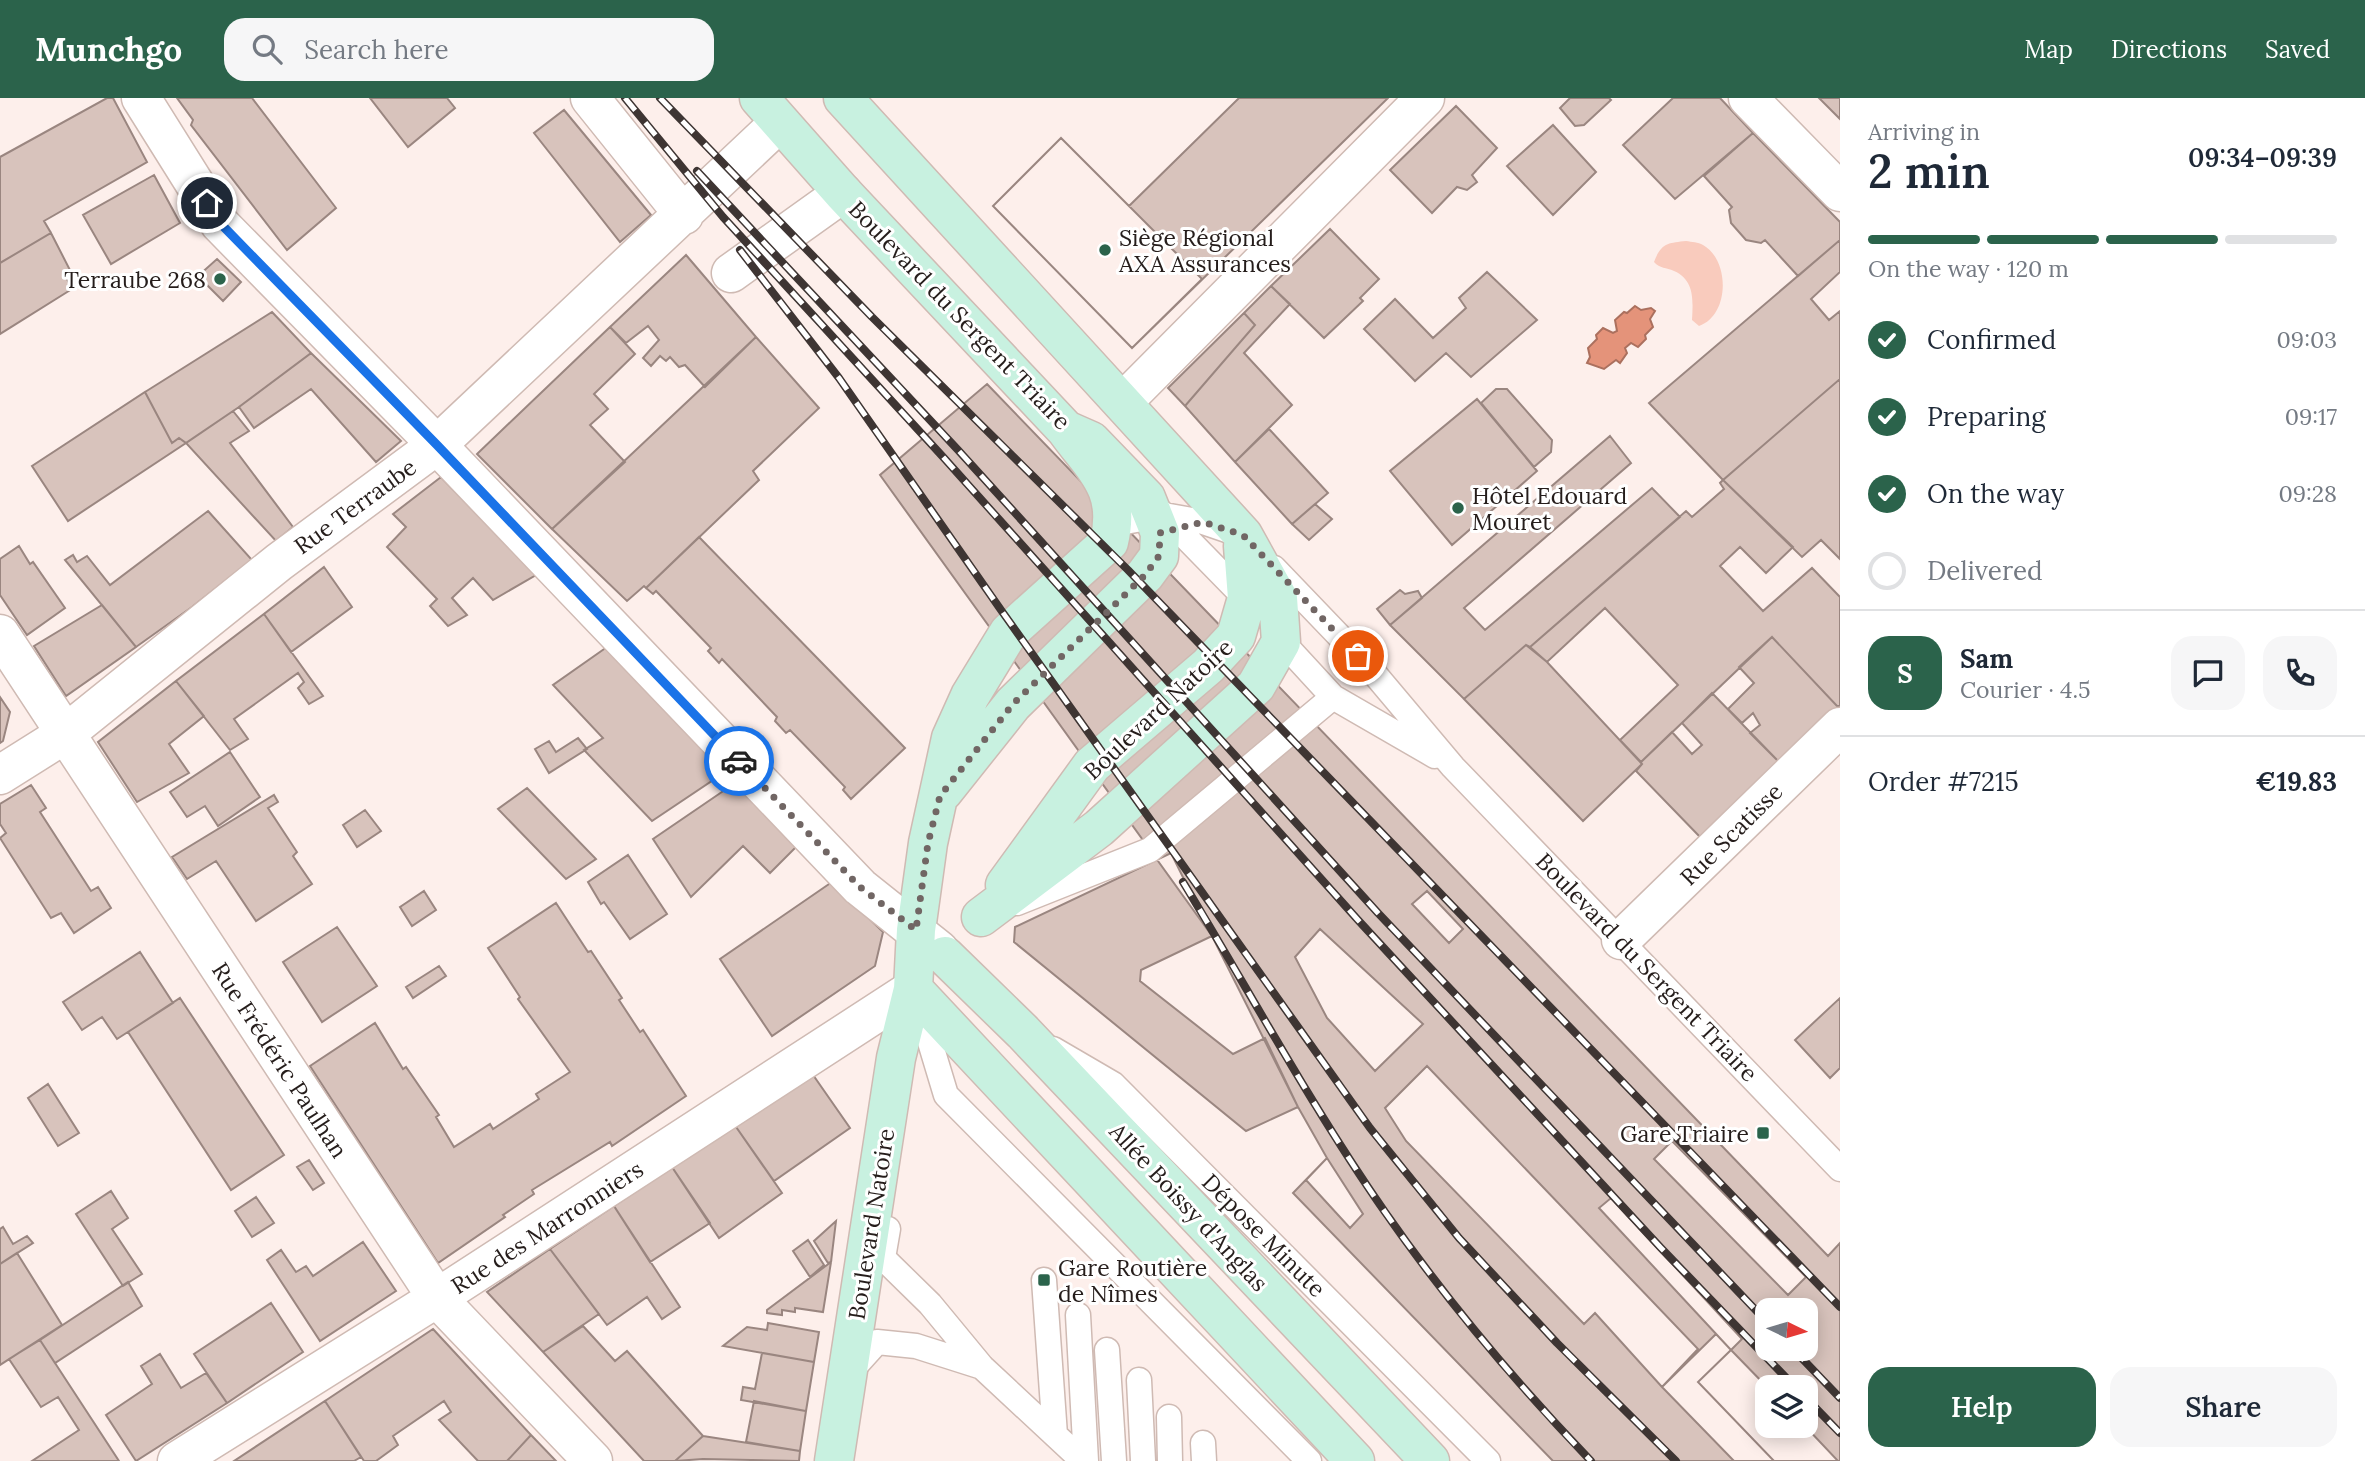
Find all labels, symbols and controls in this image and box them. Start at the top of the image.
search box [224,18,714,81]
text: Munchgo [35,28,182,70]
icon: search [248,30,286,68]
text: Search here [304,33,449,66]
text: Map [2024,34,2073,65]
text: Directions [2111,34,2227,65]
text: Saved [2265,34,2330,65]
text: Arriving in [1868,117,1980,146]
text: 09:34–09:39 [2188,141,2337,174]
text: 2 min [1868,142,1990,201]
pin [177,173,237,233]
icon: home [188,184,226,222]
street label: Boulevard du Sergent Triaire [843,195,1077,435]
place label: Siège Régional AXA Assurances [1118,223,1291,278]
marker: Siège Régional AXA Assurances [1097,242,1113,258]
text: On the way · 120 m [1868,254,2069,283]
place label: Terraube 268 [64,265,206,294]
marker: Terraube 268 [212,271,228,287]
icon: check [1868,321,1906,359]
text: Confirmed [1927,323,2056,356]
text: 09:03 [2277,325,2337,354]
icon: check [1868,398,1906,436]
text: Preparing [1927,400,2046,433]
text: 09:17 [2285,402,2337,431]
street label: Rue Terraube [288,452,422,560]
icon: check [1868,475,1906,513]
text: On the way [1927,477,2064,510]
text: 09:28 [2278,479,2337,508]
place label: Hôtel Edouard Mouret [1472,481,1627,536]
marker: Hôtel Edouard Mouret [1450,500,1466,516]
text: Delivered [1927,554,2043,587]
pin [1328,626,1388,686]
street label: Boulevard Natoire [1077,633,1239,785]
button: chat [2171,636,2245,710]
button: phone [2263,636,2337,710]
icon: bag [1339,637,1377,675]
text: Sam [1960,642,2013,675]
text: S [1897,657,1913,690]
text: Courier · 4.5 [1960,675,2091,704]
courier [704,726,774,796]
icon: car [720,742,758,780]
text: Order #7215 [1868,765,2019,798]
text: €19.83 [2255,765,2337,798]
street label: Rue Scatisse [1674,777,1788,891]
street label: Boulevard du Sergent Triaire [1530,847,1764,1087]
street label: Rue Frédéric Paulhan [206,957,354,1163]
street label: Allée Boissy d'Anglas [1103,1116,1274,1297]
place label: Gare Triaire [1620,1119,1749,1148]
marker: Gare Triaire [1755,1125,1771,1141]
street label: Boulevard Natoire [842,1126,900,1322]
street label: Rue des Marronniers [445,1154,649,1300]
street label: Dépose Minute [1196,1167,1332,1303]
place label: Gare Routière de Nîmes [1058,1253,1207,1308]
marker: Gare Routière de Nîmes [1036,1272,1052,1288]
north arrow [1755,1298,1818,1362]
map controls [1755,1298,1818,1438]
button: Help [1868,1367,2096,1447]
button: Share [2110,1367,2337,1447]
button: layers [1755,1375,1818,1438]

